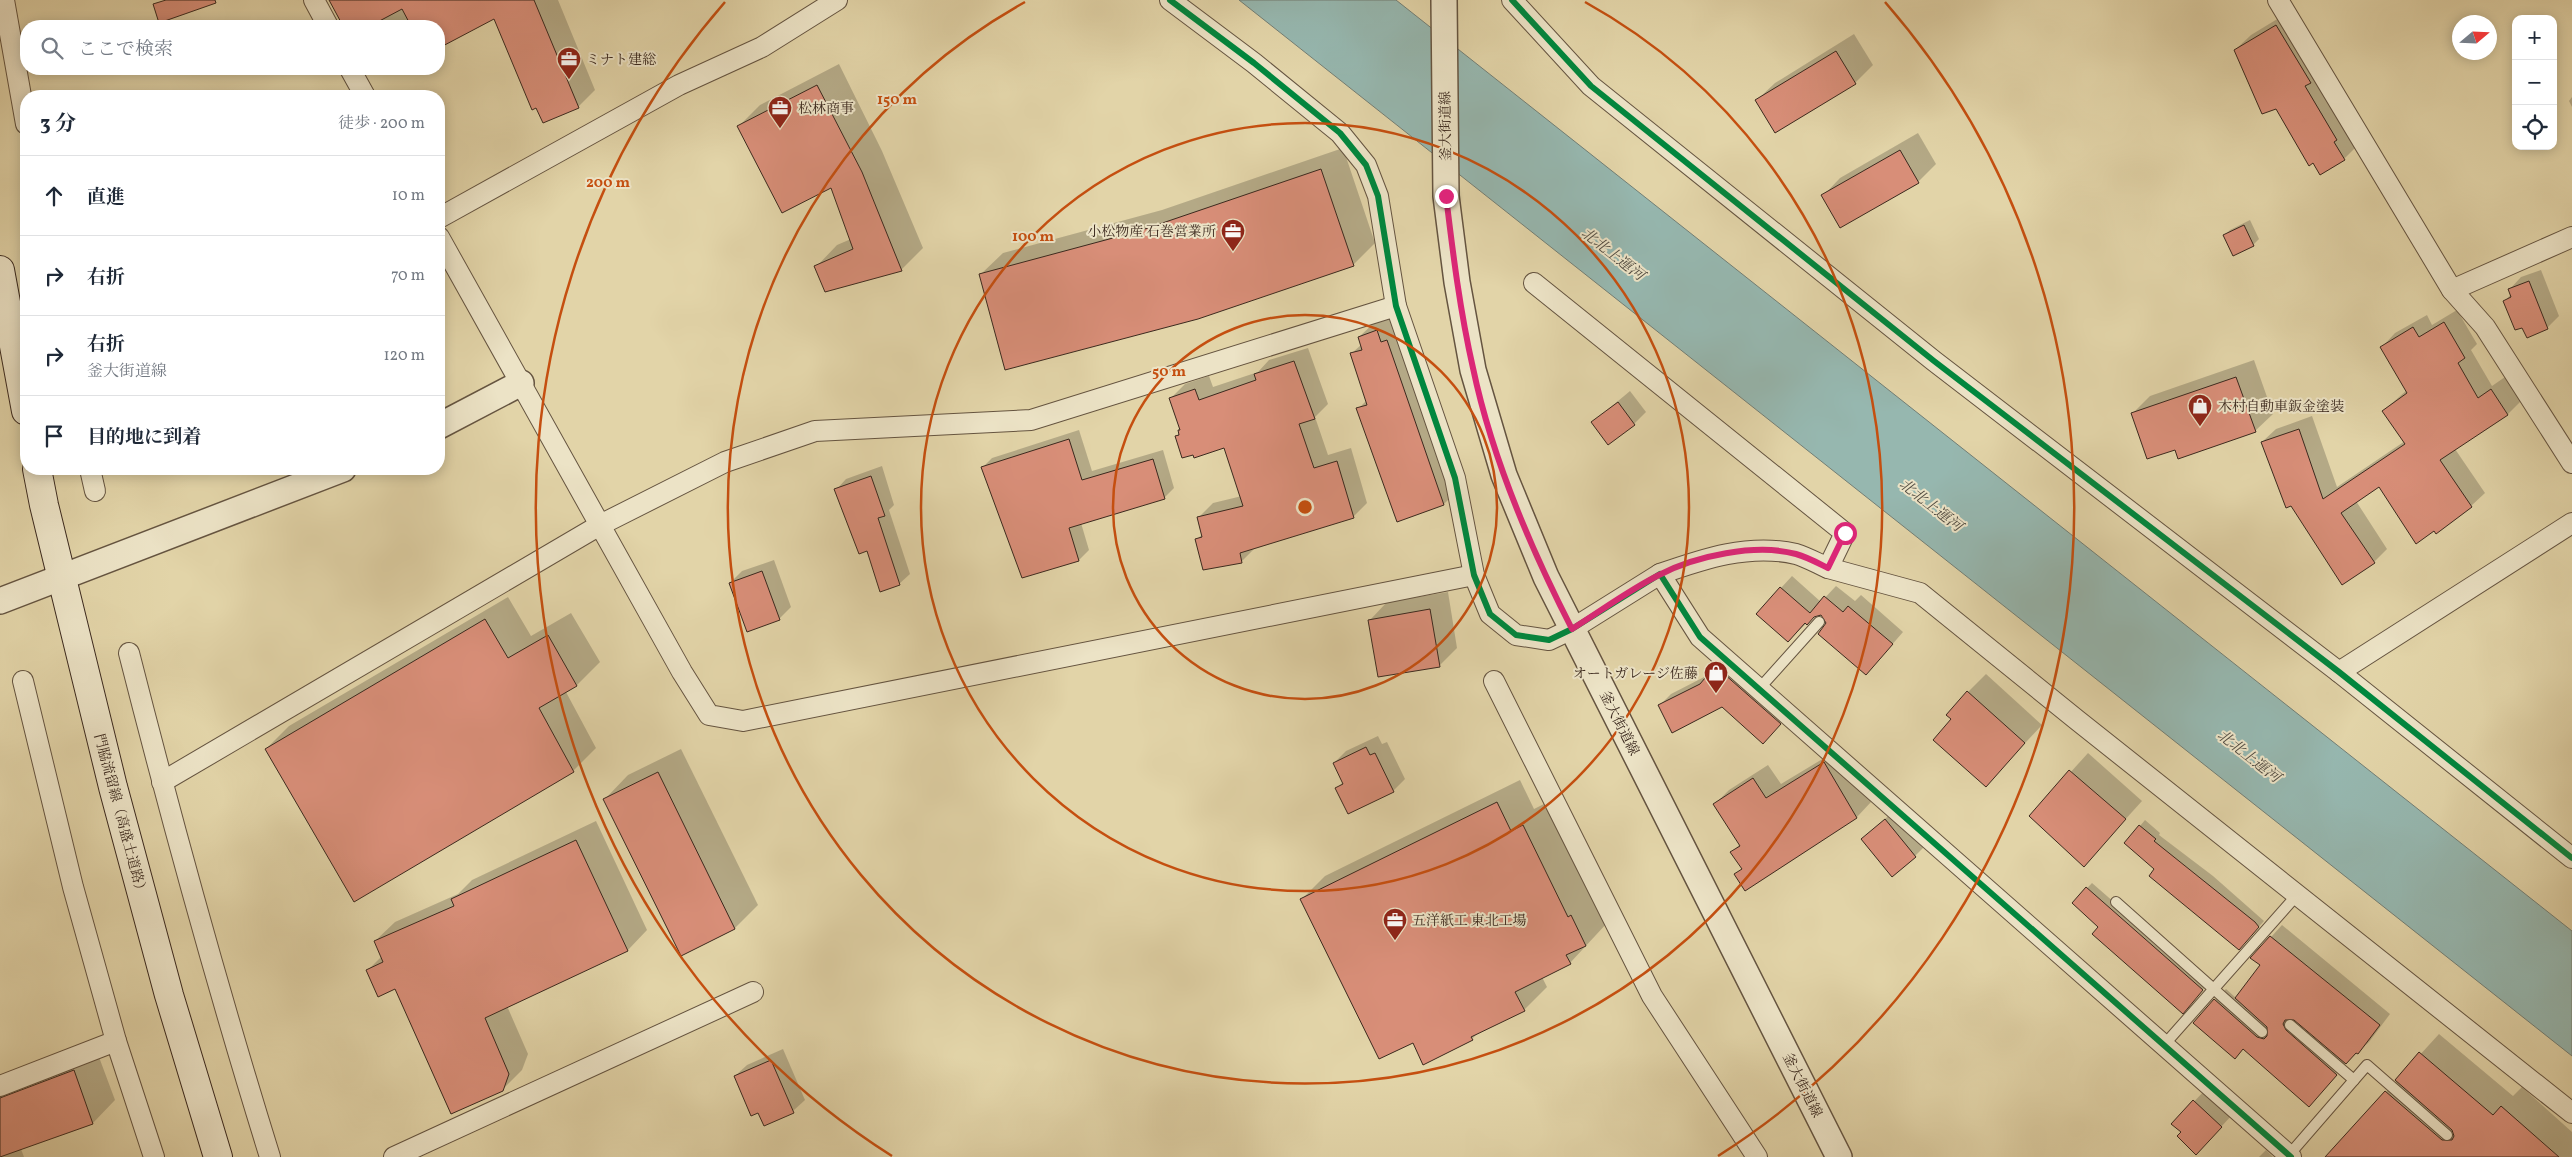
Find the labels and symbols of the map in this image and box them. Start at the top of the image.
north arrow [2452,15,2497,60]
office icon: ミナト建総 [556,46,582,80]
place label: ミナト建総 [586,51,656,70]
text: 150 m [877,90,917,111]
street label: 釜大街道線 [1436,91,1457,161]
office icon: 松林商事 [767,95,793,129]
place label: 松林商事 [798,100,854,119]
text: 200 m [586,173,630,194]
route end [1435,185,1458,208]
office icon: 小松物産 石巻営業所 [1220,218,1246,252]
place label: 小松物産 石巻営業所 [1087,223,1216,242]
water label: 北北上運河 [1576,224,1650,288]
text: 100 m [1012,227,1055,248]
text: 50 m [1152,362,1186,383]
shop icon: 木村自動車鈑金塗装 [2187,393,2213,427]
place label: 木村自動車鈑金塗装 [2218,398,2344,417]
water label: 北北上運河 [1894,475,1968,539]
centre of rings [1296,498,1314,516]
route start [1834,522,1857,545]
shop icon: オートガレージ佐藤 [1703,660,1729,694]
place label: オートガレージ佐藤 [1573,665,1698,684]
street label: 釜大街道線 [1594,688,1643,759]
water label: 北北上運河 [2212,726,2286,790]
street label: 門脇流留線（高盛土道路） [89,732,150,899]
office icon: 五洋紙工 東北工場 [1382,907,1408,941]
place label: 五洋紙工 東北工場 [1412,912,1527,931]
street label: 釜大街道線 [1777,1050,1826,1121]

